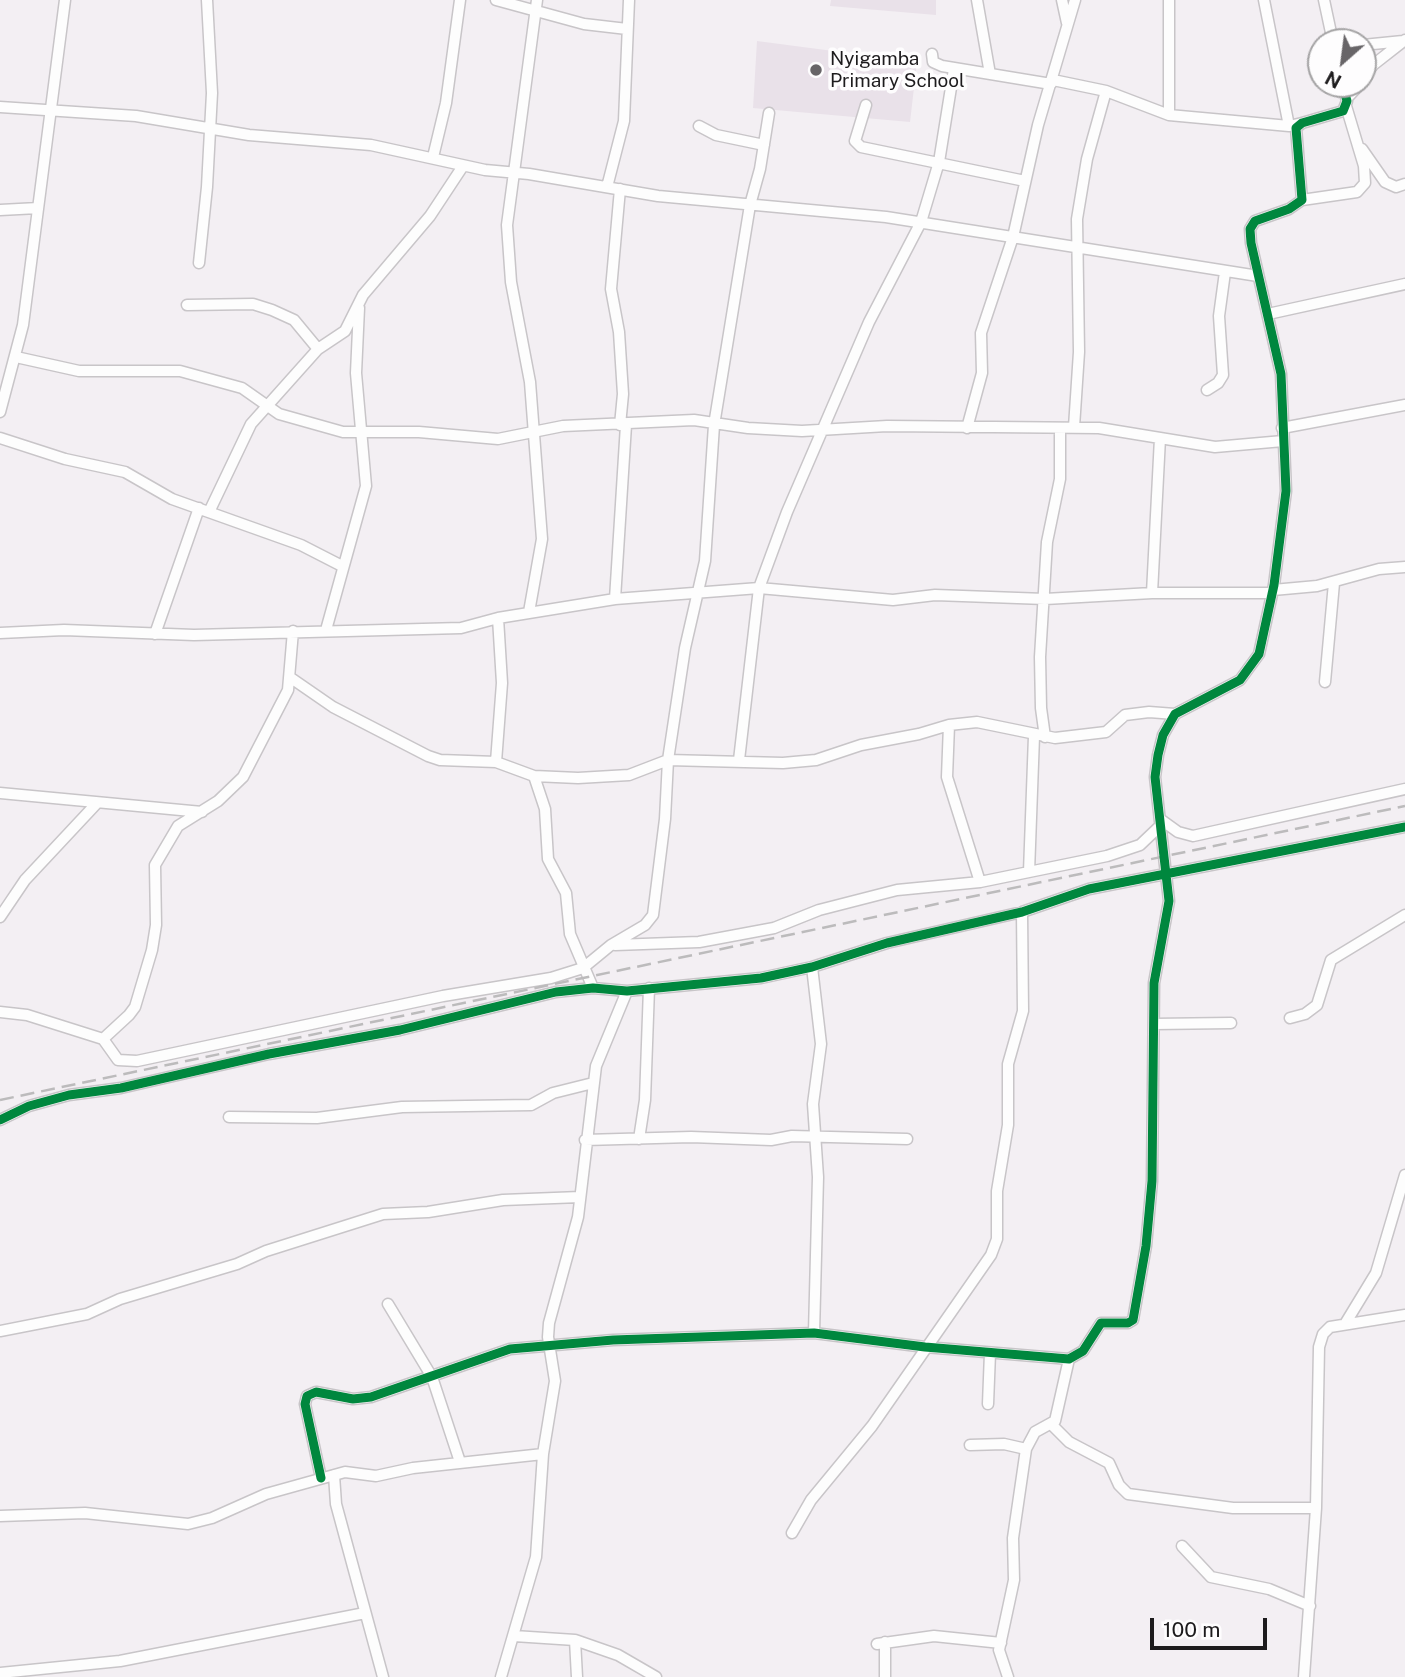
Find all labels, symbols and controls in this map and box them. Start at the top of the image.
north arrow [1307,28,1377,98]
place label: Nyigamba Primary School [830,48,965,92]
marker: Nyigamba Primary School [808,62,824,78]
text: N [1321,67,1345,93]
scale bar [1153,1604,1270,1648]
text: 100 m [1163,1617,1220,1642]

